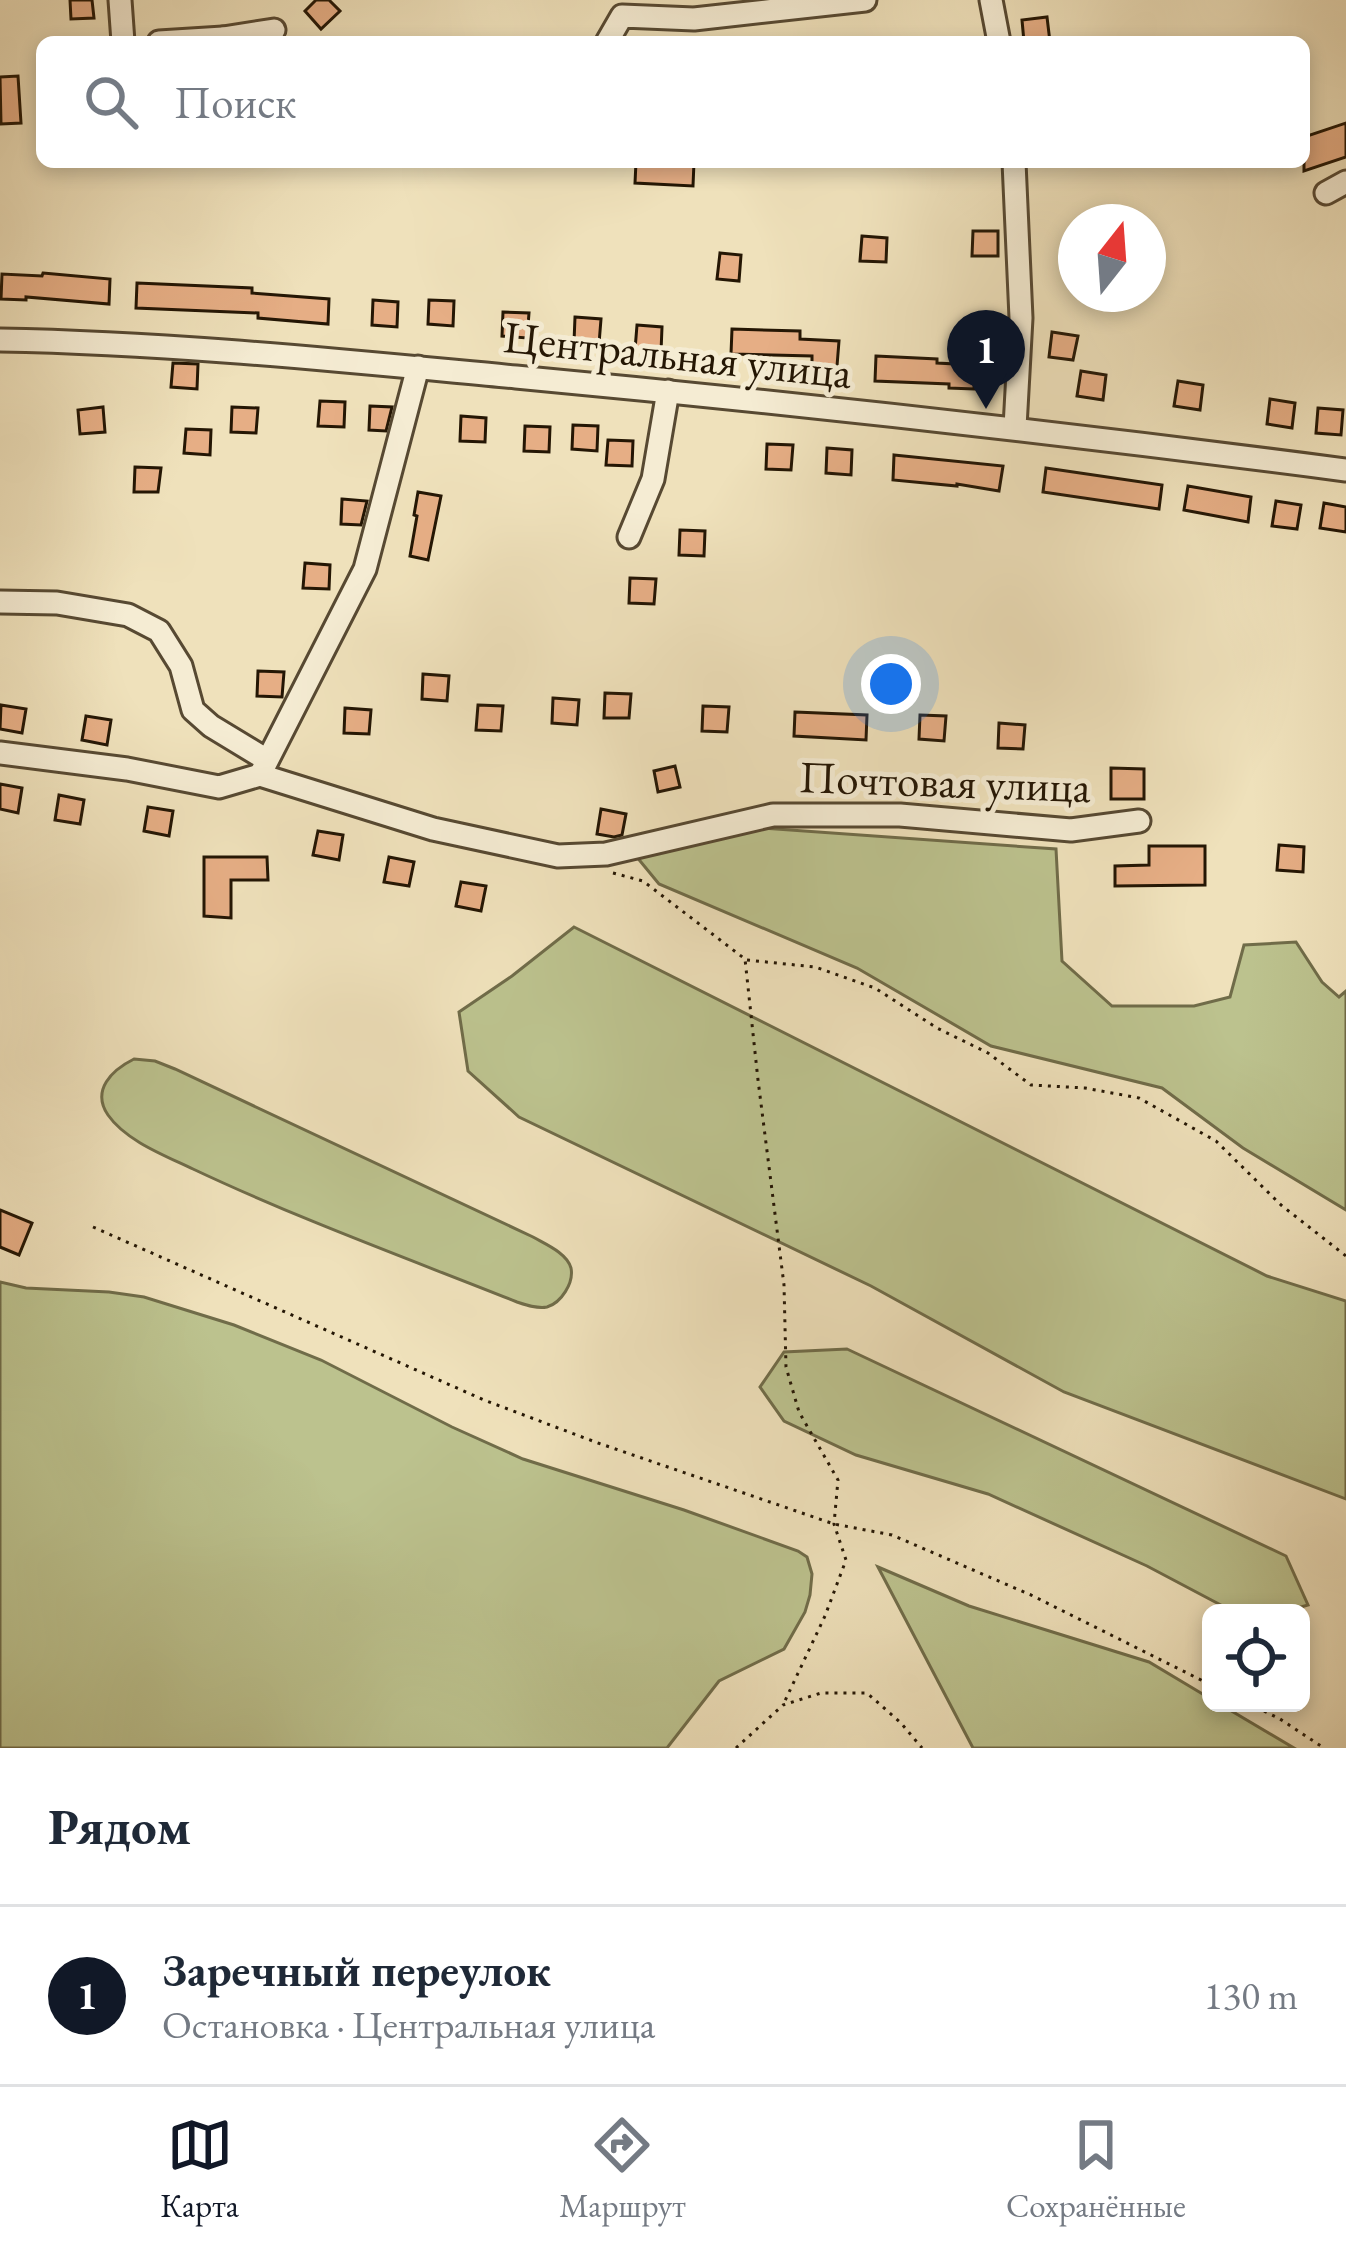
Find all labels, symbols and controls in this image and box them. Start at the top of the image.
search box [36,36,1310,168]
icon: search [78,69,144,135]
text: Поиск [174,73,296,131]
north arrow [1058,204,1166,312]
street label: Центральная улица [501,307,855,401]
pin: 1 [947,310,1025,409]
your location [861,654,921,714]
street label: Почтовая улица [798,747,1092,815]
map controls [1202,1604,1310,1712]
button: locate [1202,1604,1310,1712]
text: Рядом [48,1793,191,1859]
text: Заречный переулок [162,1941,551,1999]
text: 1 [77,1970,97,2021]
text: 130 m [1204,1970,1298,2021]
text: Остановка · Центральная улица [162,1999,655,2050]
tab: Карта [160,2112,239,2227]
tab: Маршрут [559,2112,686,2227]
tab: Сохранённые [1006,2112,1186,2227]

